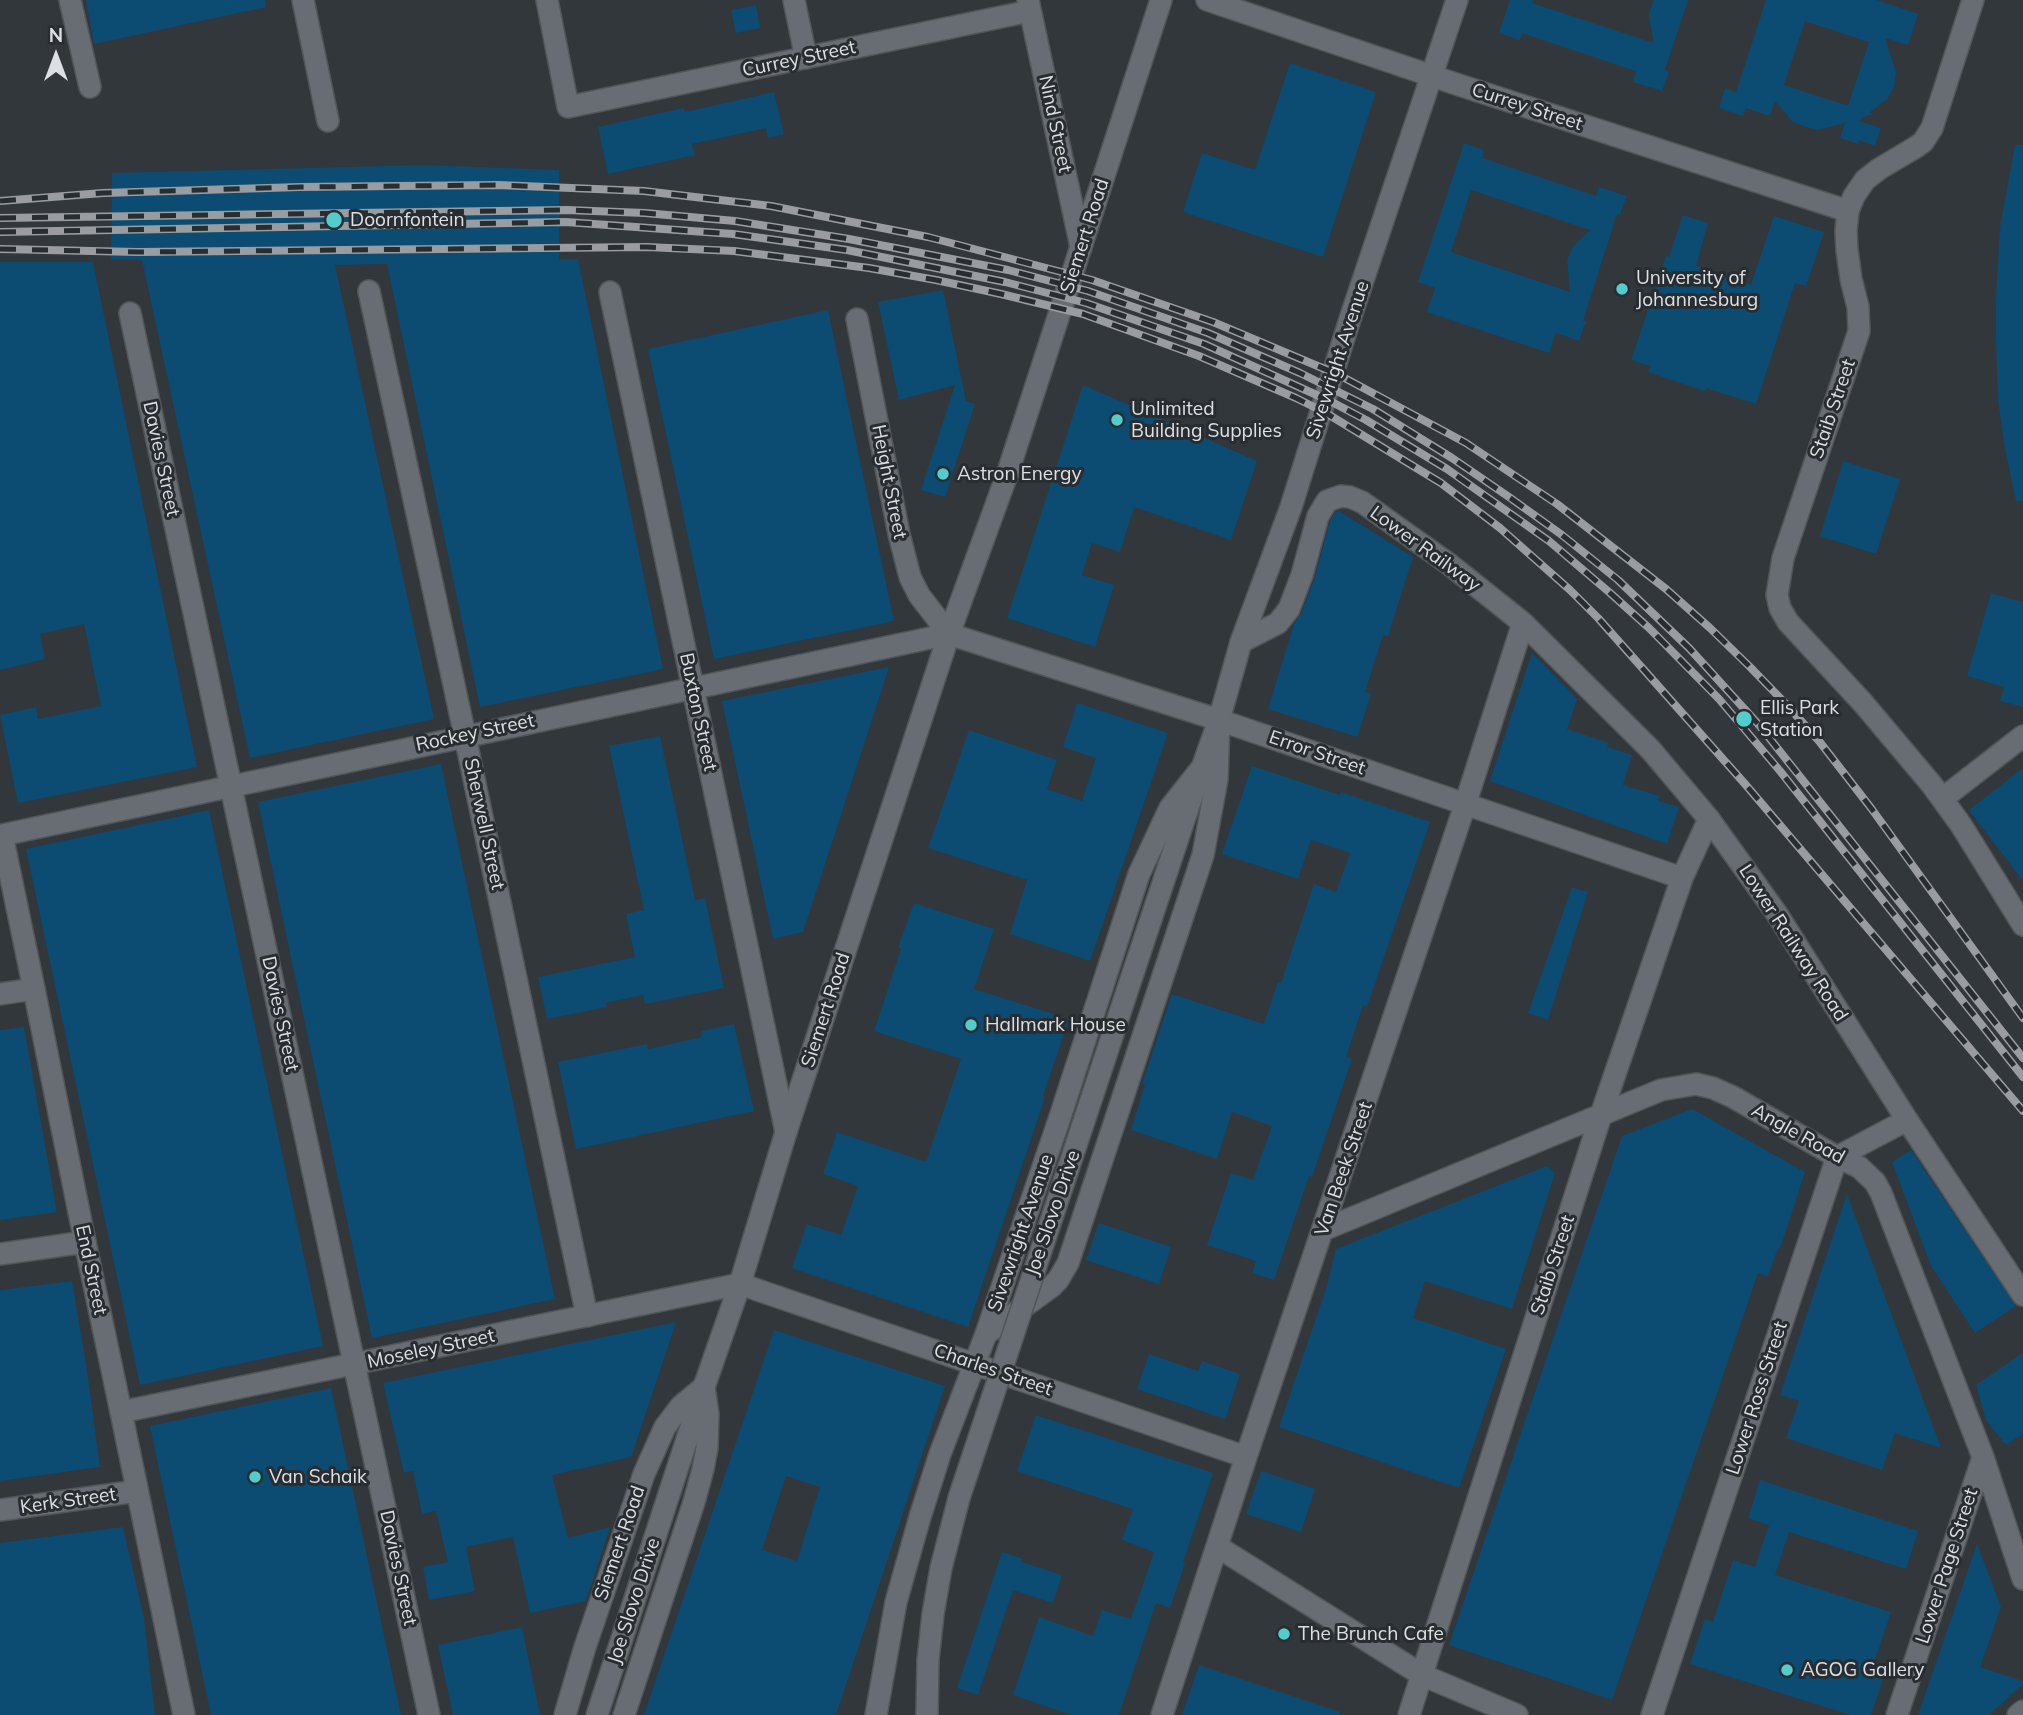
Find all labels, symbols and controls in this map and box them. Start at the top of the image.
north arrow [21,21,91,91]
text: N [49,23,63,47]
street label: Currey Street [740,36,858,82]
street label: Nind Street [1034,73,1076,175]
street label: Currey Street [1469,78,1585,136]
street label: Siemert Road [1056,176,1114,296]
place label: Doornfontein [350,209,465,231]
marker: Doornfontein [324,210,344,230]
place label: University of Johannesburg [1636,267,1758,311]
street label: Sivewright Avenue [1302,278,1374,442]
marker: University of Johannesburg [1614,281,1630,297]
street label: Staib Street [1805,356,1861,462]
place label: Unlimited Building Supplies [1131,398,1282,442]
street label: Davies Street [138,399,184,519]
marker: Unlimited Building Supplies [1109,412,1125,428]
street label: Height Street [867,423,911,541]
place label: Astron Energy [957,463,1082,485]
marker: Astron Energy [935,466,951,482]
street label: Lower Railway [1365,501,1485,597]
street label: Buxton Street [674,651,722,773]
place label: Ellis Park Station [1760,697,1839,741]
street label: Rockey Street [414,709,536,757]
marker: Ellis Park Station [1734,709,1754,729]
street label: Error Street [1266,726,1368,780]
street label: Sherwell Street [459,756,509,892]
street label: Lower Railway Road [1734,860,1852,1026]
street label: Siemert Road [797,950,855,1070]
street label: Davies Street [257,954,303,1074]
place label: Hallmark House [985,1014,1126,1036]
marker: Hallmark House [963,1017,979,1033]
street label: Van Beek Street [1310,1099,1378,1239]
street label: Angle Road [1747,1099,1849,1169]
street label: Joe Slovo Drive [1021,1147,1085,1279]
street label: Sivewright Avenue [983,1151,1059,1315]
street label: Staib Street [1526,1212,1580,1318]
street label: End Street [70,1223,112,1317]
street label: Lower Ross Street [1721,1319,1793,1477]
street label: Moseley Street [365,1324,497,1374]
street label: Charles Street [931,1339,1055,1401]
place label: Van Schaik [269,1466,367,1488]
marker: Van Schaik [247,1469,263,1485]
street label: Kerk Street [19,1483,117,1519]
street label: Siemert Road [590,1483,650,1603]
street label: Lower Page Street [1911,1485,1983,1647]
street label: Davies Street [375,1508,421,1628]
street label: Joe Slovo Drive [603,1535,665,1667]
place label: The Brunch Cafe [1298,1623,1444,1645]
marker: The Brunch Cafe [1276,1626,1292,1642]
place label: AGOG Gallery [1801,1659,1924,1681]
marker: AGOG Gallery [1779,1662,1795,1678]

